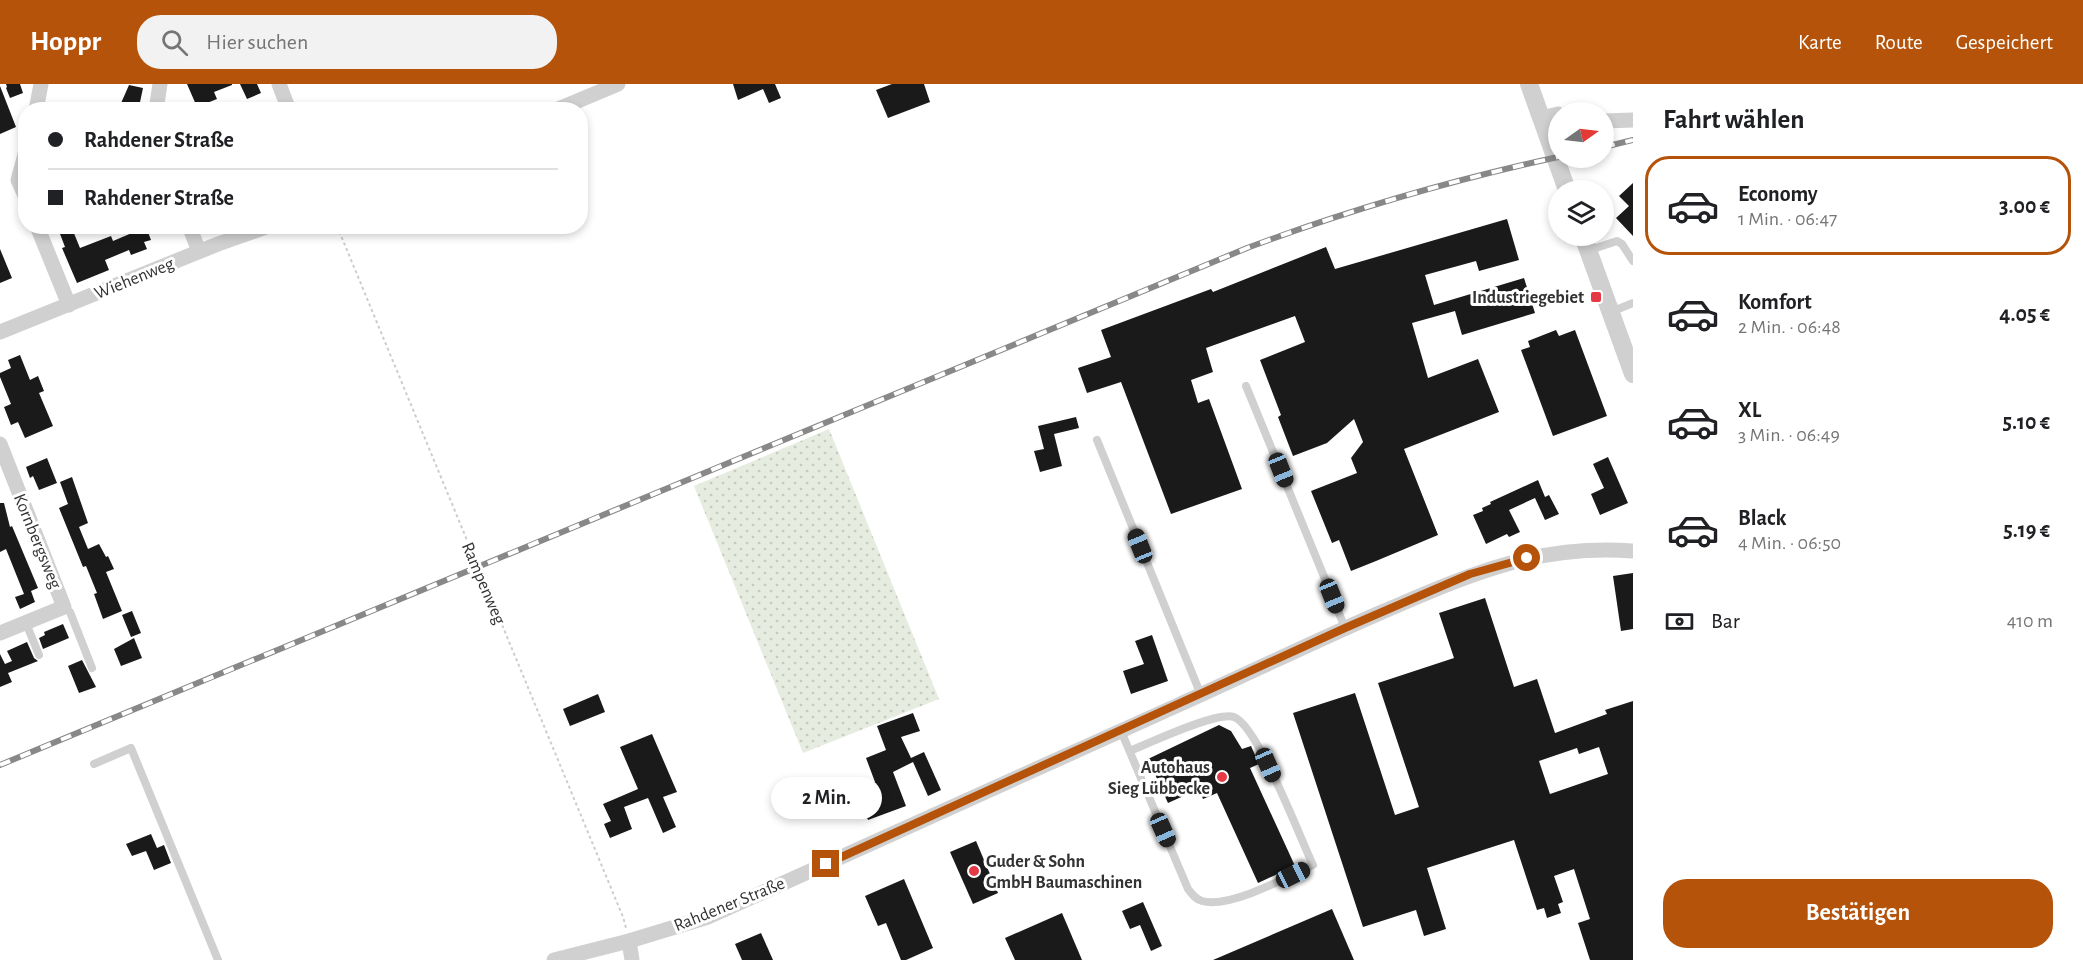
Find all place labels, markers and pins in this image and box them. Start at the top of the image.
place label: Industriegebiet [1472,289,1584,307]
marker: Industriegebiet [1589,290,1603,304]
place label: Autohaus Sieg Lübbecke [1108,759,1210,798]
marker: Autohaus Sieg Lübbecke [1215,770,1229,784]
place label: Guder & Sohn GmbH Baumaschinen [986,853,1142,892]
marker: Guder & Sohn GmbH Baumaschinen [967,864,981,878]

